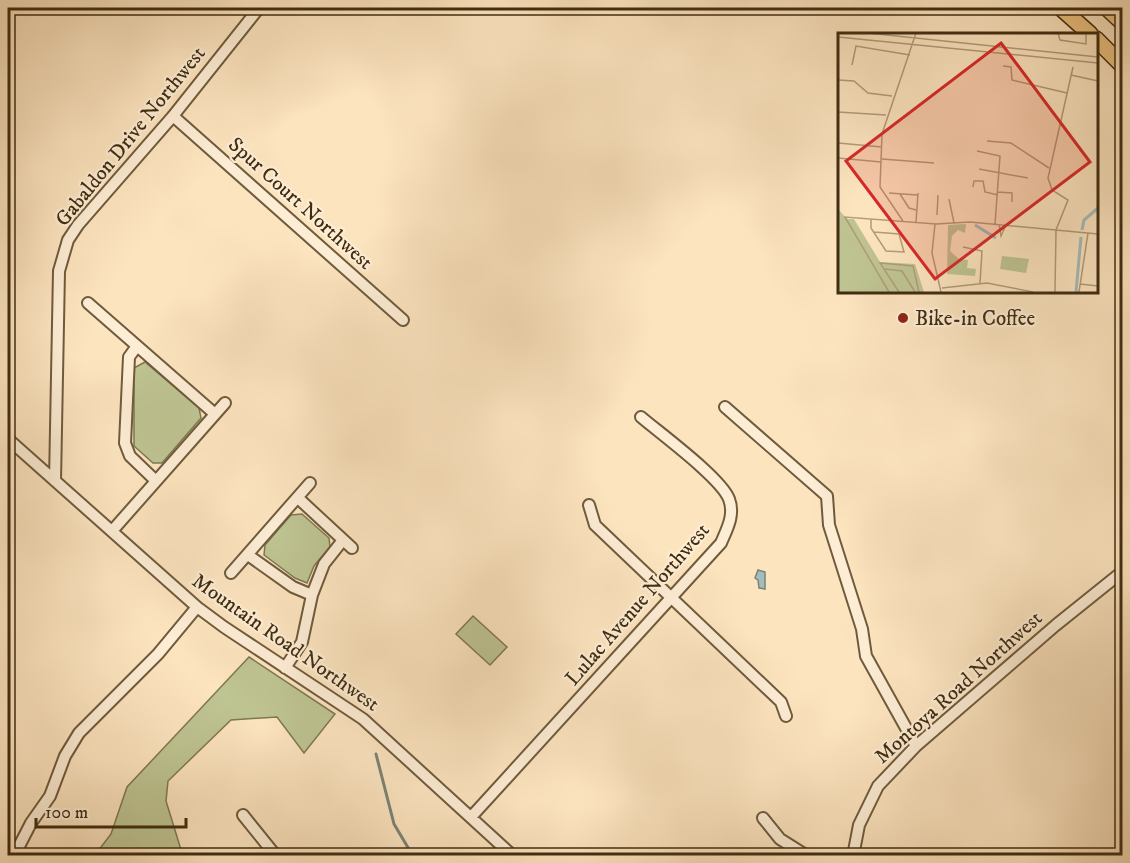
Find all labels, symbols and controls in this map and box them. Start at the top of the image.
inset map [838,33,1097,292]
street label: Gabaldon Drive Northwest [50,41,212,232]
street label: Spur Court Northwest [223,132,378,276]
place label: Bike-in Coffee [915,306,1036,332]
marker: Bike-in Coffee [896,311,910,325]
street label: Lulac Avenue Northwest [560,518,716,691]
street label: Mountain Road Northwest [187,568,384,718]
street label: Montoya Road Northwest [870,605,1048,770]
scale bar [36,791,186,829]
text: 100 m [45,802,88,824]

